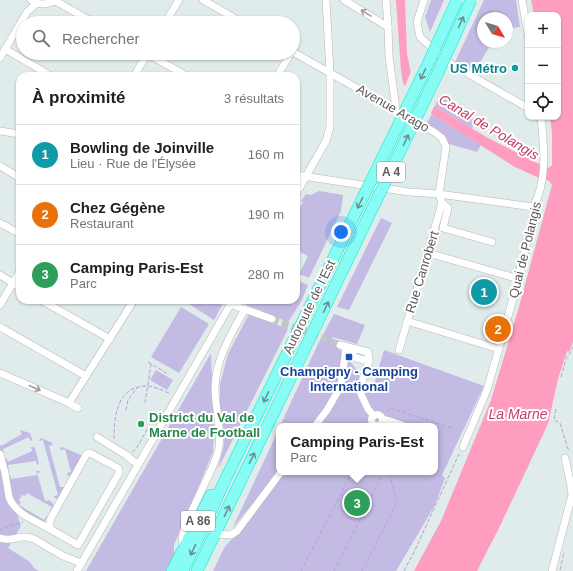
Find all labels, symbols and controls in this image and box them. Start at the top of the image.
one-way arrow [360,9,372,17]
north arrow [477,12,513,48]
map controls [525,12,561,120]
button: + [525,12,561,48]
search box [16,16,300,60]
one-way arrow [458,16,465,28]
icon: search [30,27,52,49]
text: Rechercher [62,30,140,47]
button: − [525,48,561,84]
place label: US Métro [450,61,507,76]
marker: US Métro [510,63,520,73]
one-way arrow [419,68,426,80]
street label: Avenue Arago [354,81,432,135]
button: locate [525,84,561,120]
text: À proximité [32,88,126,107]
text: 3 résultats [224,91,284,106]
water label: Canal de Polangis [436,91,542,163]
one-way arrow [403,134,410,146]
text: Bowling de Joinville [70,139,214,156]
text: 1 [41,147,49,162]
text: 160 m [248,147,284,162]
text: Lieu · Rue de l'Élysée [70,156,196,171]
road number: A 4 [377,162,405,182]
one-way arrow [356,197,363,209]
text: Chez Gégène [70,199,165,216]
street label: Quai de Polangis [506,200,544,300]
text: 2 [41,207,49,222]
text: 190 m [248,207,284,222]
text: Restaurant [70,216,134,231]
your location [331,222,351,242]
street label: Rue Canrobert [402,229,442,315]
street label: Autoroute de l’Est [280,257,338,356]
text: Camping Paris-Est [70,259,203,276]
text: 3 [41,267,49,282]
text: 280 m [248,267,284,282]
text: Parc [70,276,97,291]
pin: 1 [471,277,497,307]
one-way arrow [322,302,330,314]
pin: 2 [485,314,511,344]
marker: Champigny - Camping International [344,352,354,362]
place label: Champigny - Camping International [280,364,418,394]
one-way arrow [28,385,40,392]
one-way arrow [262,391,269,403]
water label: La Marne [488,406,548,422]
place label: District du Val de Marne de Football [149,410,260,440]
marker: District du Val de Marne de Football [136,419,146,429]
popup [276,423,438,475]
text: Camping Paris-Est [290,433,424,450]
text: Parc [290,450,317,465]
one-way arrow [249,452,256,464]
pin: 3 [344,488,370,518]
one-way arrow [224,505,231,517]
road number: A 86 [181,511,215,531]
one-way arrow [189,544,196,556]

